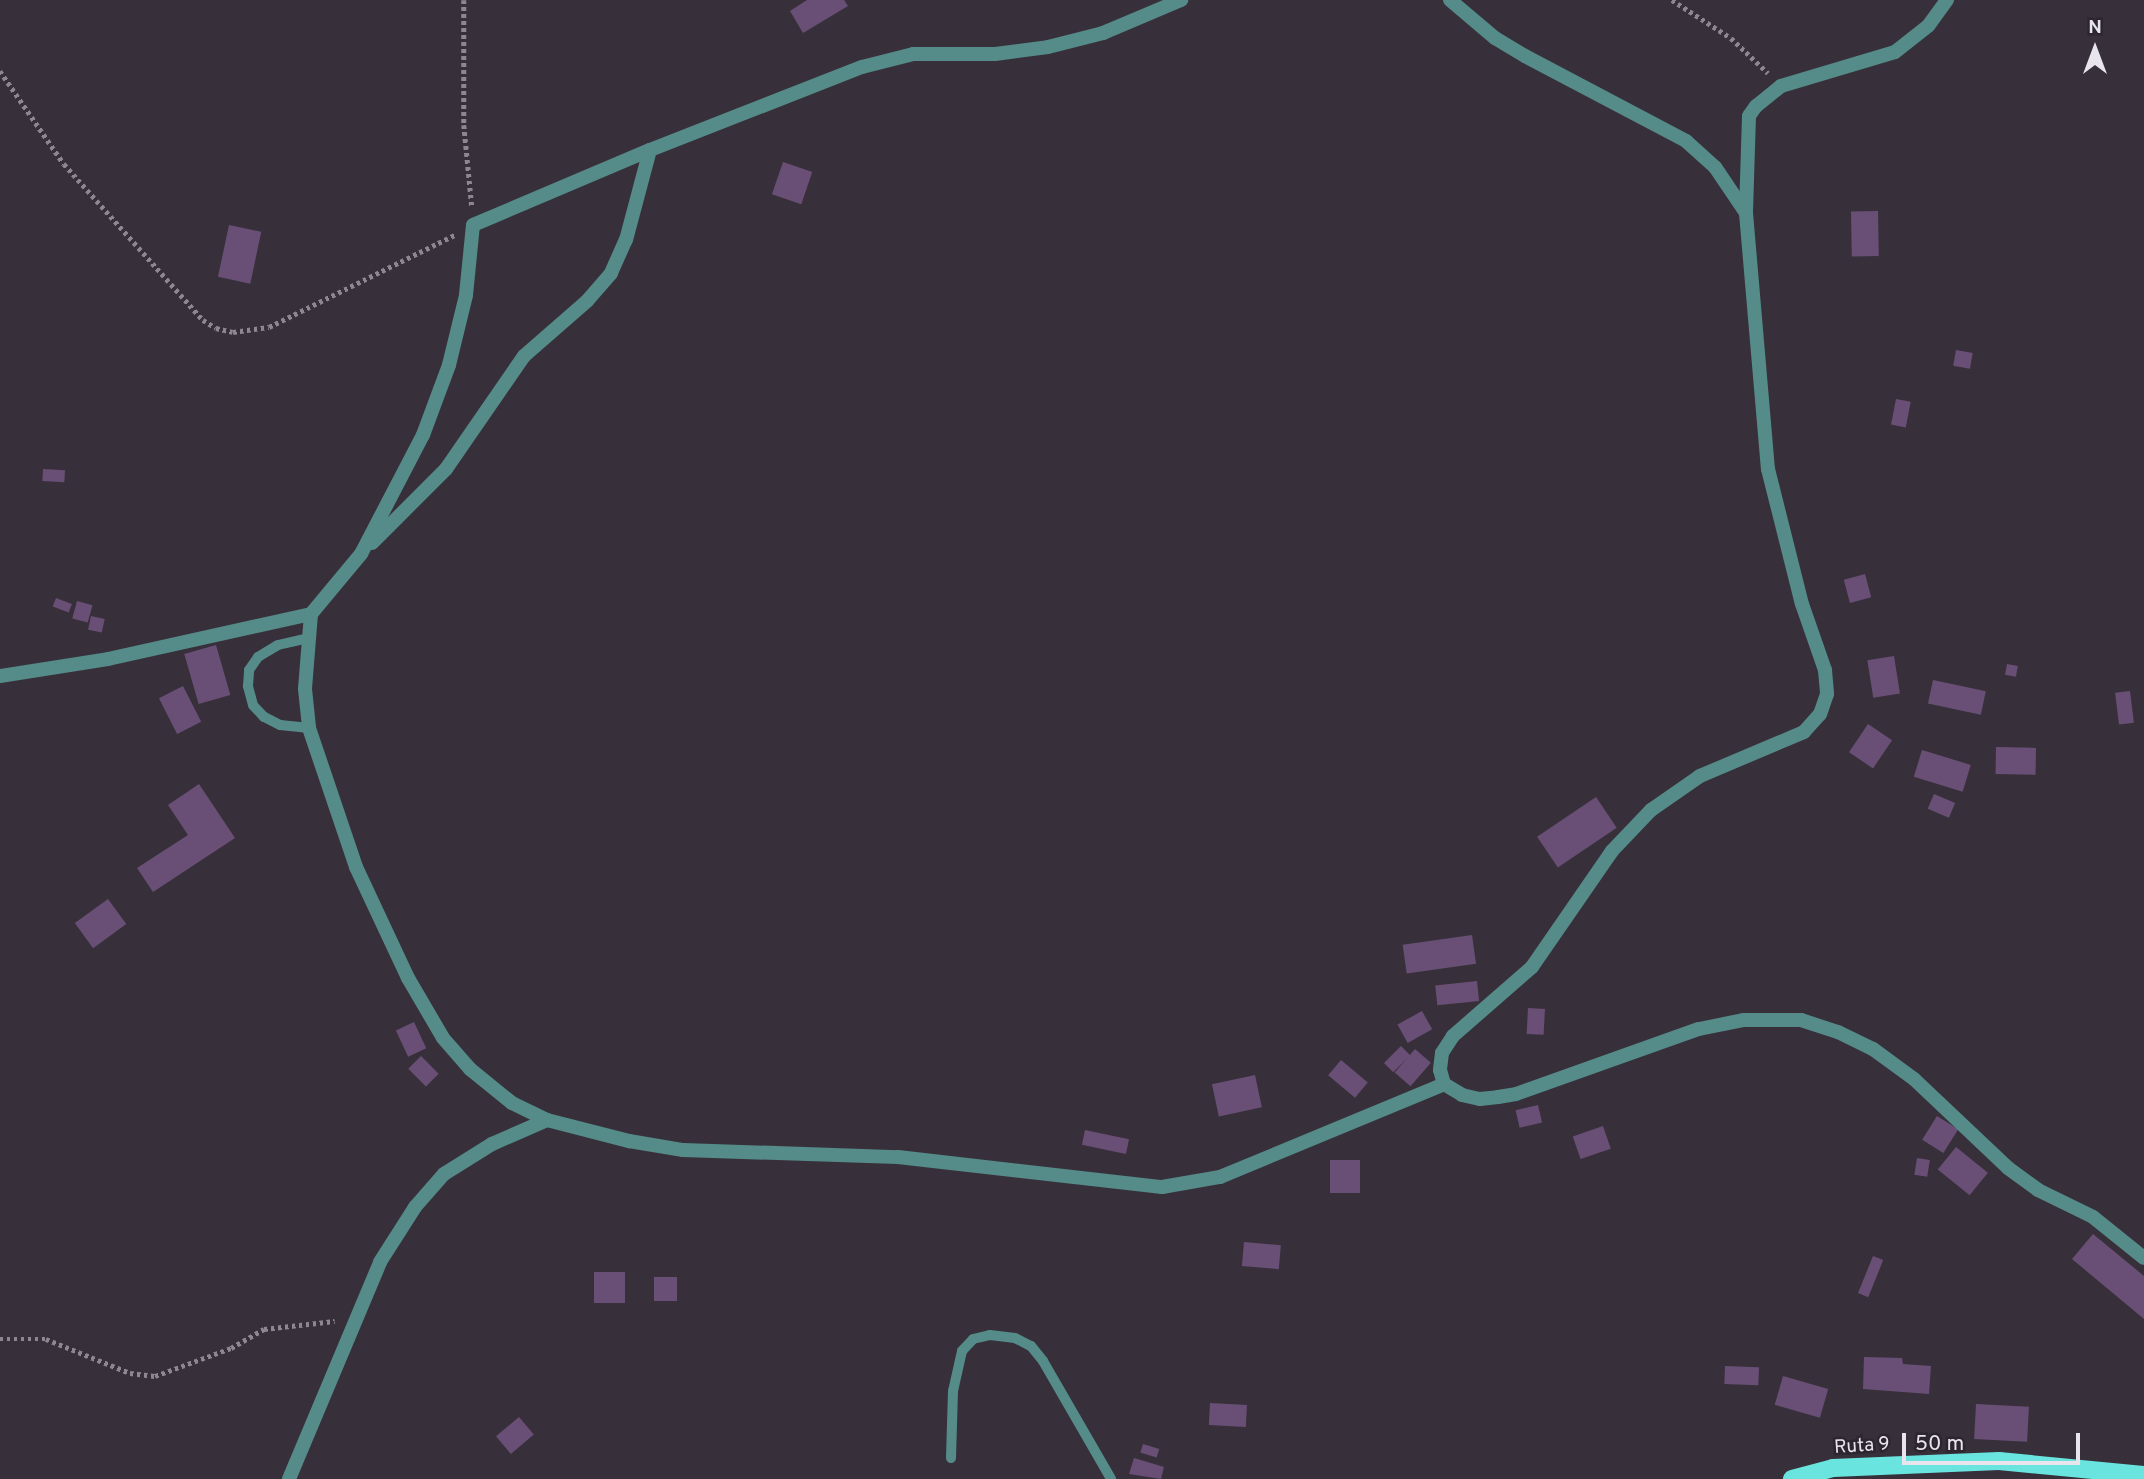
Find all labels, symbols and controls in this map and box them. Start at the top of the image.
north arrow [2060,14,2130,84]
text: N [2088,16,2102,40]
scale bar [1906,1420,2084,1464]
text: 50 m [1915,1431,1964,1458]
street label: Ruta 9 [1833,1434,1891,1460]

